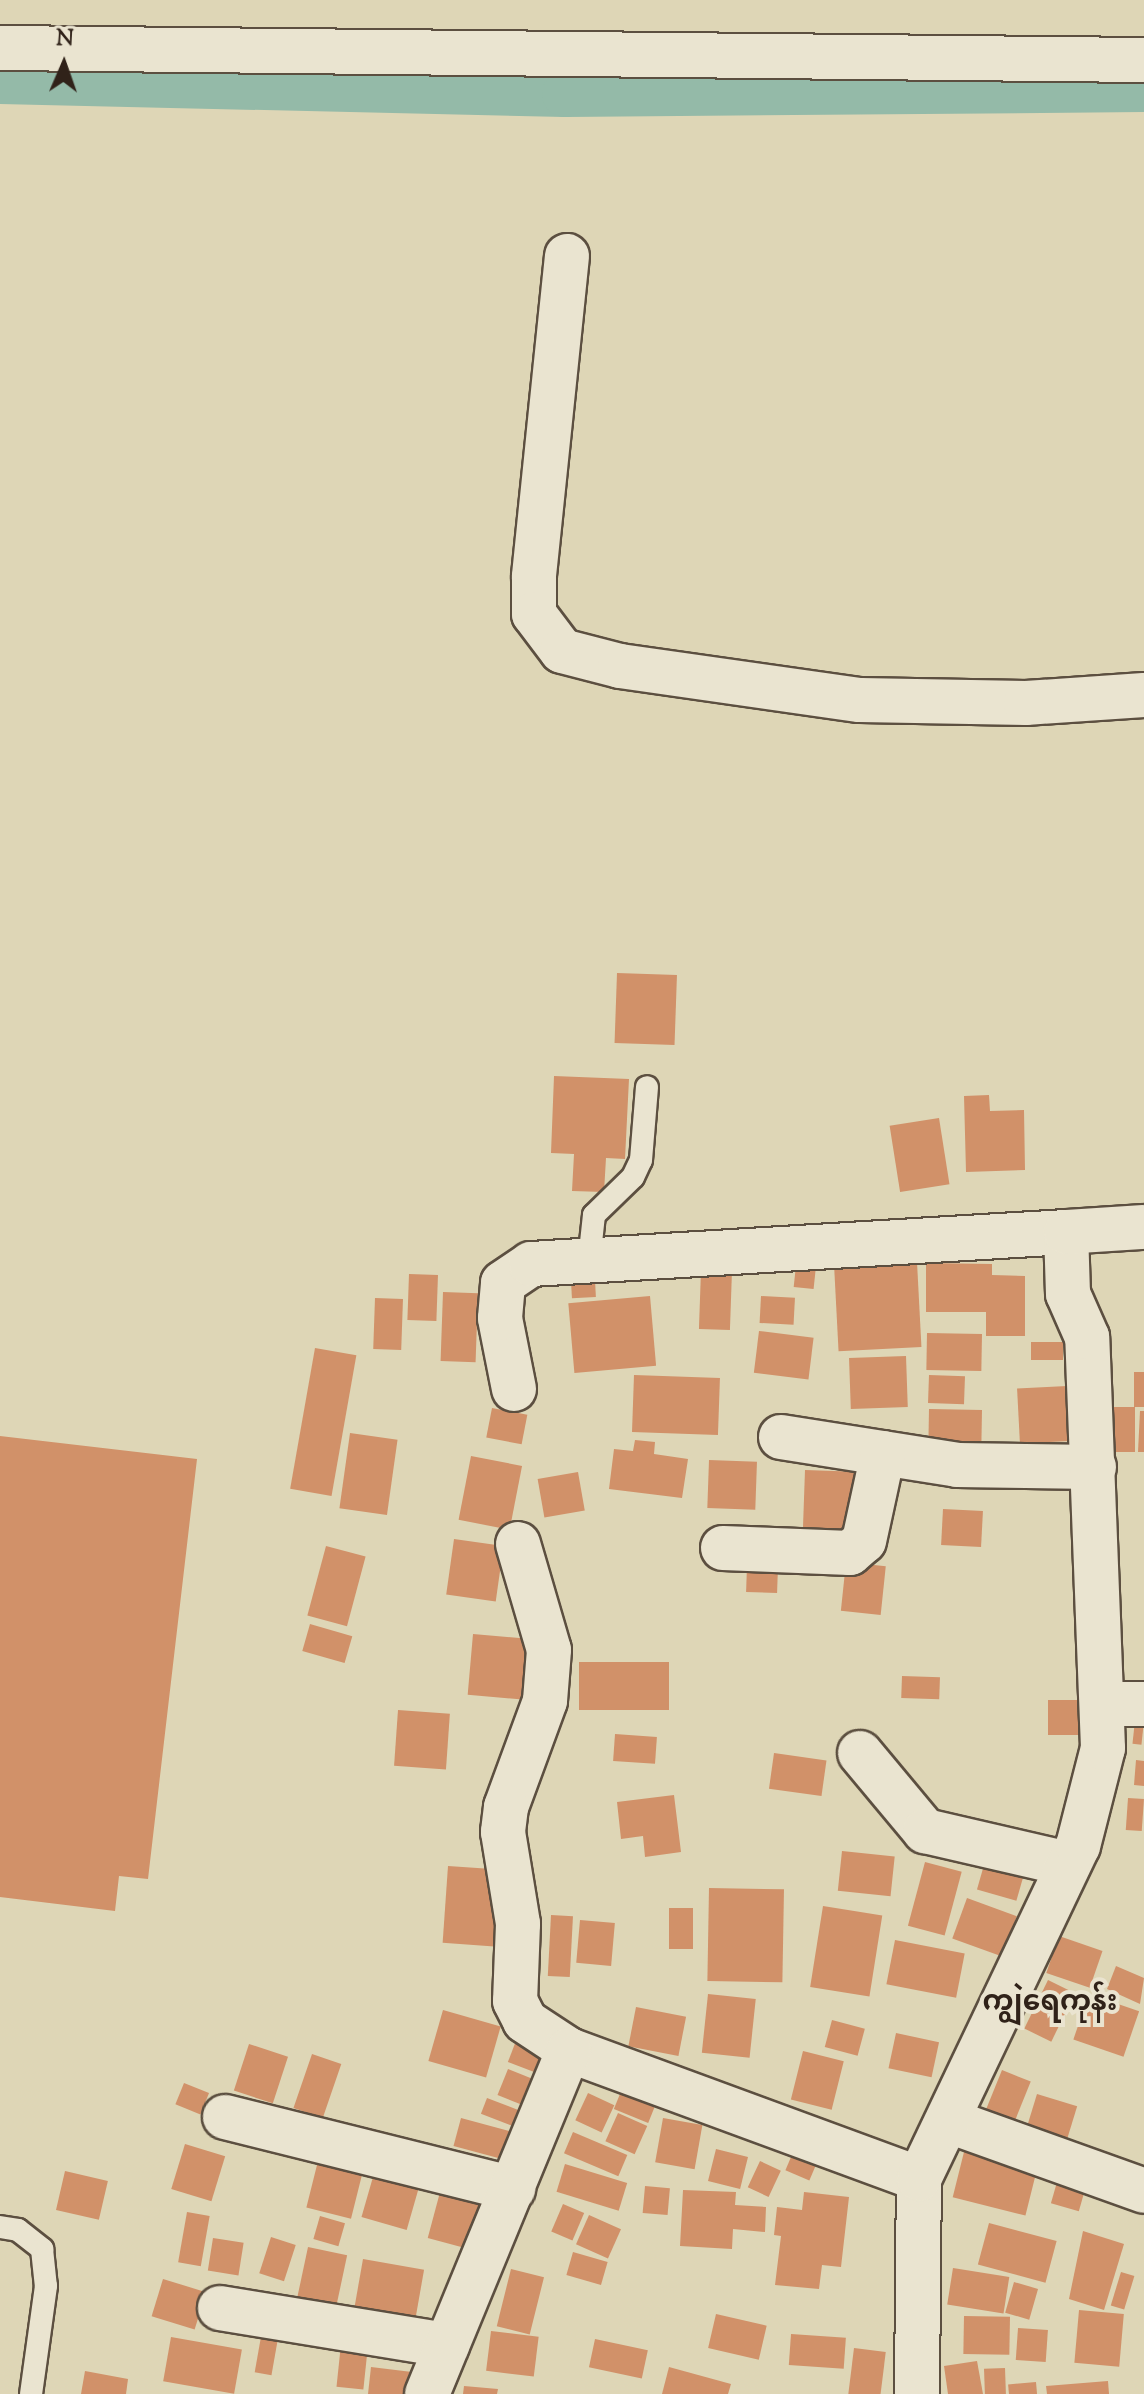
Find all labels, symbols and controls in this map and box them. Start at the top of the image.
north arrow [24,24,104,104]
text: N [56,24,74,56]
district label: ကျွဲရေကုန်း [982,1986,1118,2020]

